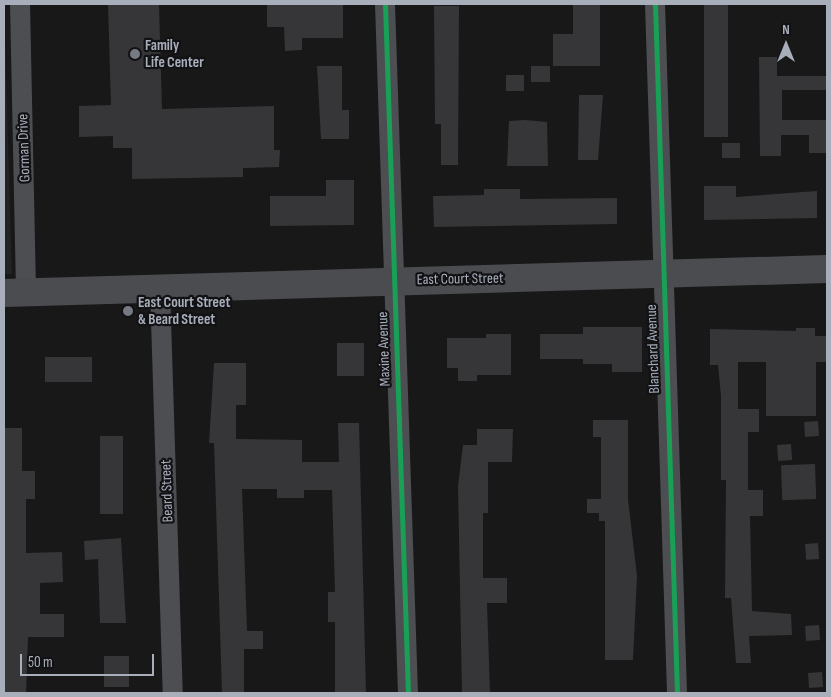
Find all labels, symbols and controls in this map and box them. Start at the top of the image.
north arrow [761,20,811,70]
text: N [782,21,790,38]
place label: Family Life Center [145,36,204,71]
marker: Family Life Center [129,48,141,60]
street label: Gorman Drive [14,113,34,183]
street label: East Court Street [416,269,504,289]
place label: East Court Street & Beard Street [138,293,230,328]
street label: Blanchard Avenue [642,304,664,394]
marker: East Court Street & Beard Street [122,305,134,317]
street label: Maxine Avenue [374,311,394,387]
street label: Beard Street [157,459,177,523]
scale bar [22,644,156,676]
text: 50 m [28,653,53,672]

